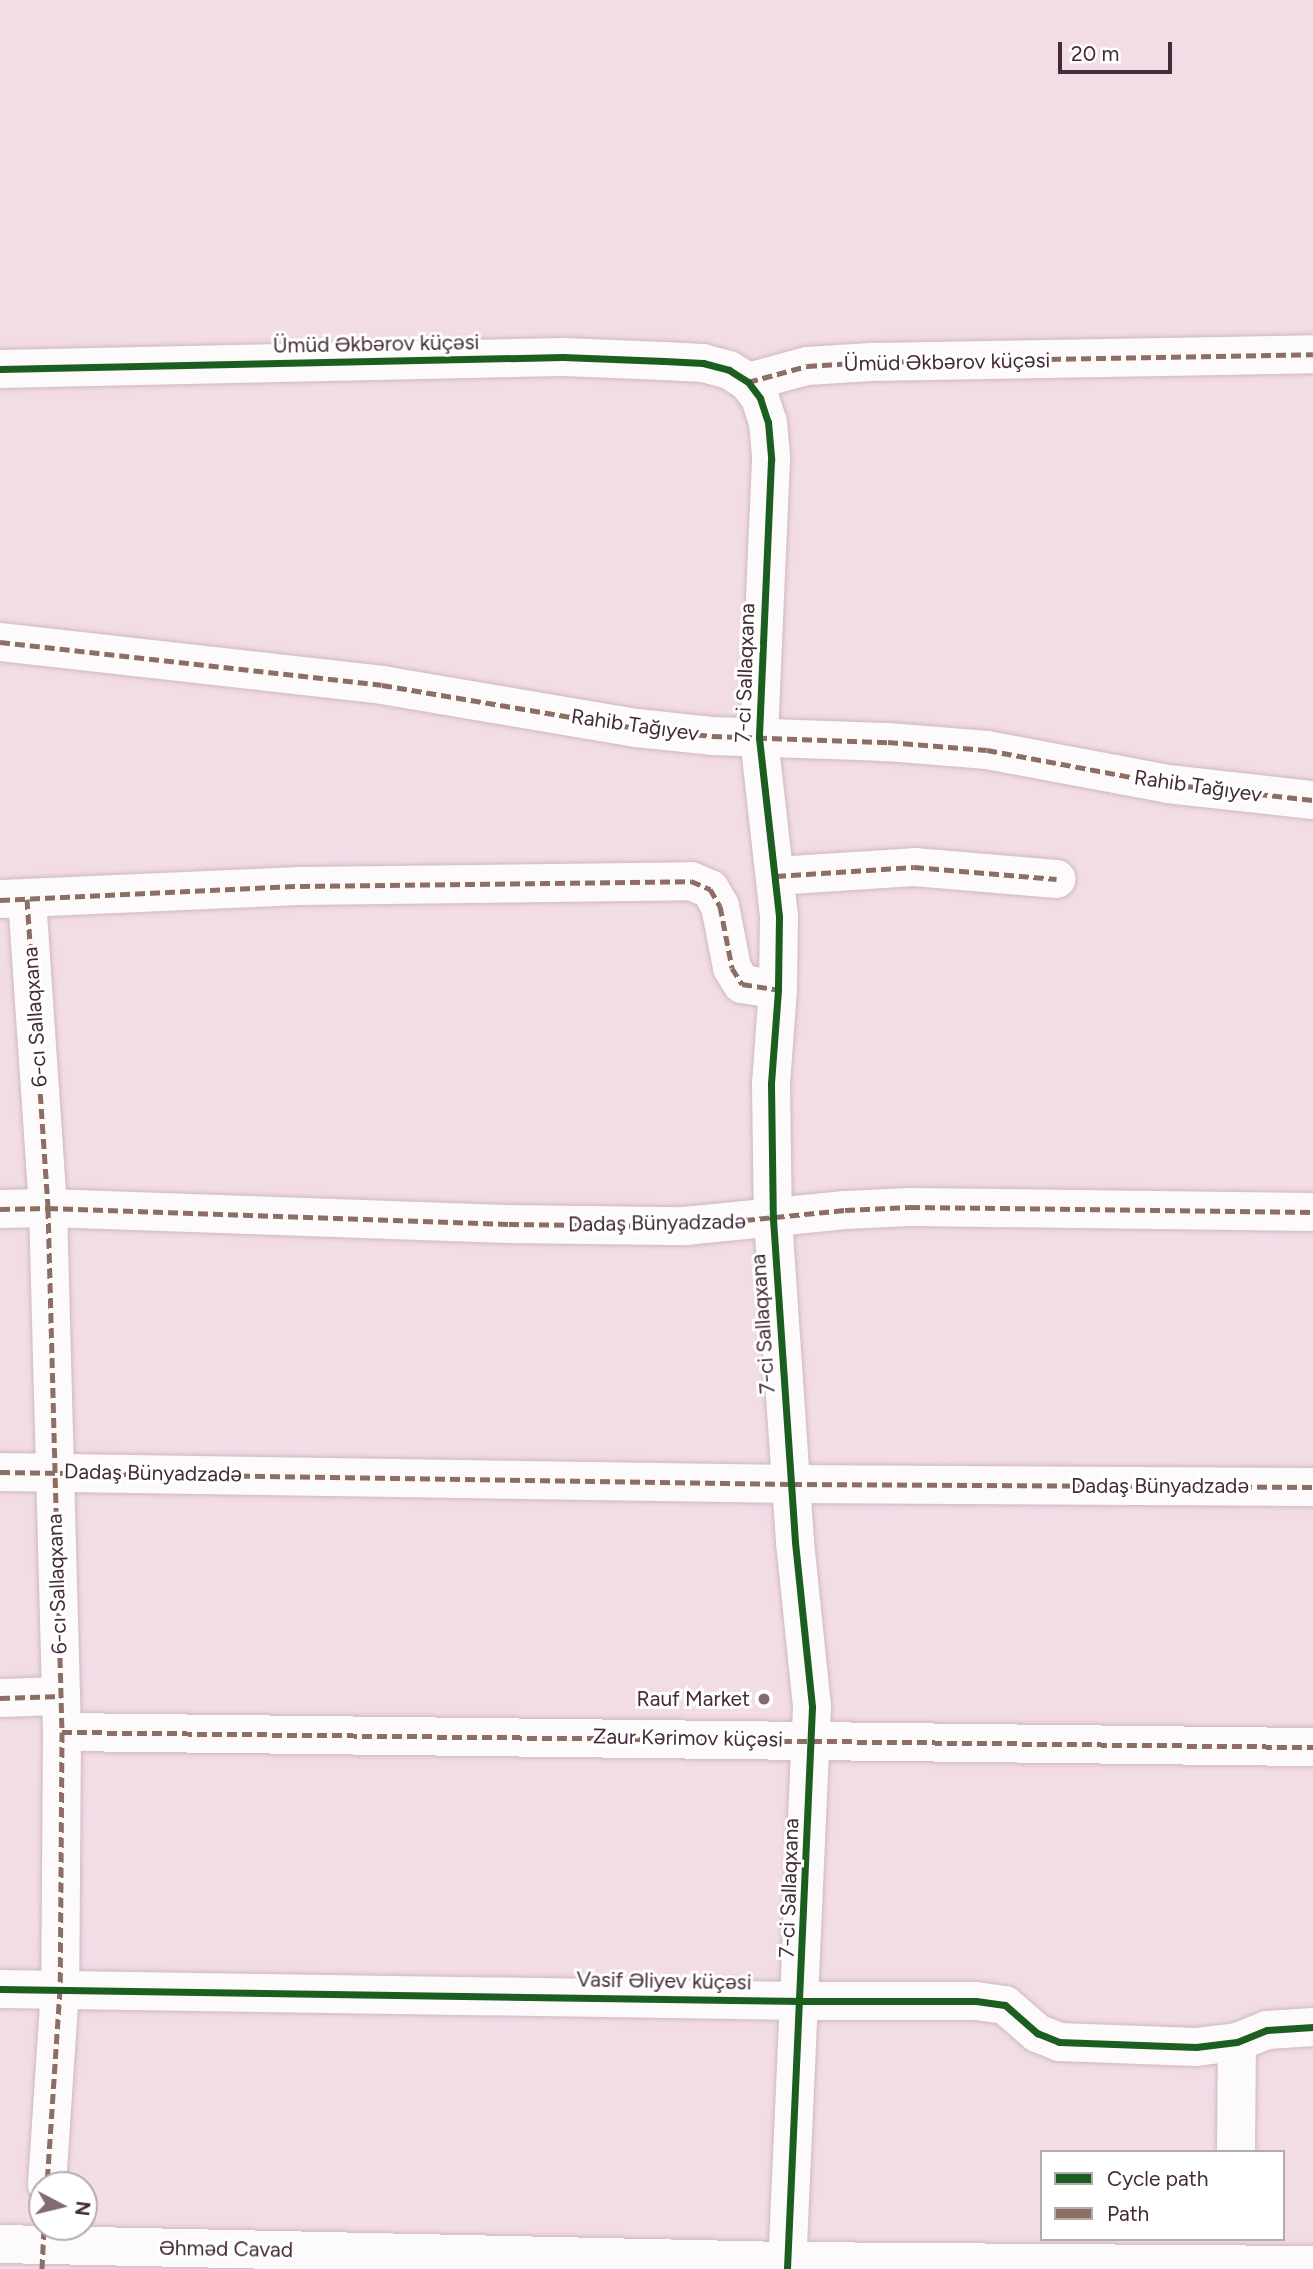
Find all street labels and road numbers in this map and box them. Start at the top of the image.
street label: Ümüd Əkbərov küçəsi [272,330,480,358]
street label: Ümüd Əkbərov küçəsi [843,348,1051,376]
street label: 7-ci Sallaqxana [730,603,760,743]
street label: Rahib Tağıyev [569,704,701,746]
street label: Rahib Tağıyev [1132,765,1264,807]
street label: 6-cı Sallaqxana [18,946,52,1088]
street label: Dadaş Bünyadzadə [568,1209,746,1237]
street label: 7-ci Sallaqxana [746,1253,780,1395]
street label: Dadaş Bünyadzadə [64,1459,242,1487]
street label: Dadaş Bünyadzadə [1071,1473,1249,1499]
street label: 6-cı Sallaqxana [42,1513,72,1655]
street label: Zaur Kərimov küçəsi [593,1724,783,1752]
street label: 7-ci Sallaqxana [774,1818,804,1958]
street label: Vasif Əliyev küçəsi [576,1967,752,1995]
street label: Əhməd Cavad [159,2235,293,2263]

